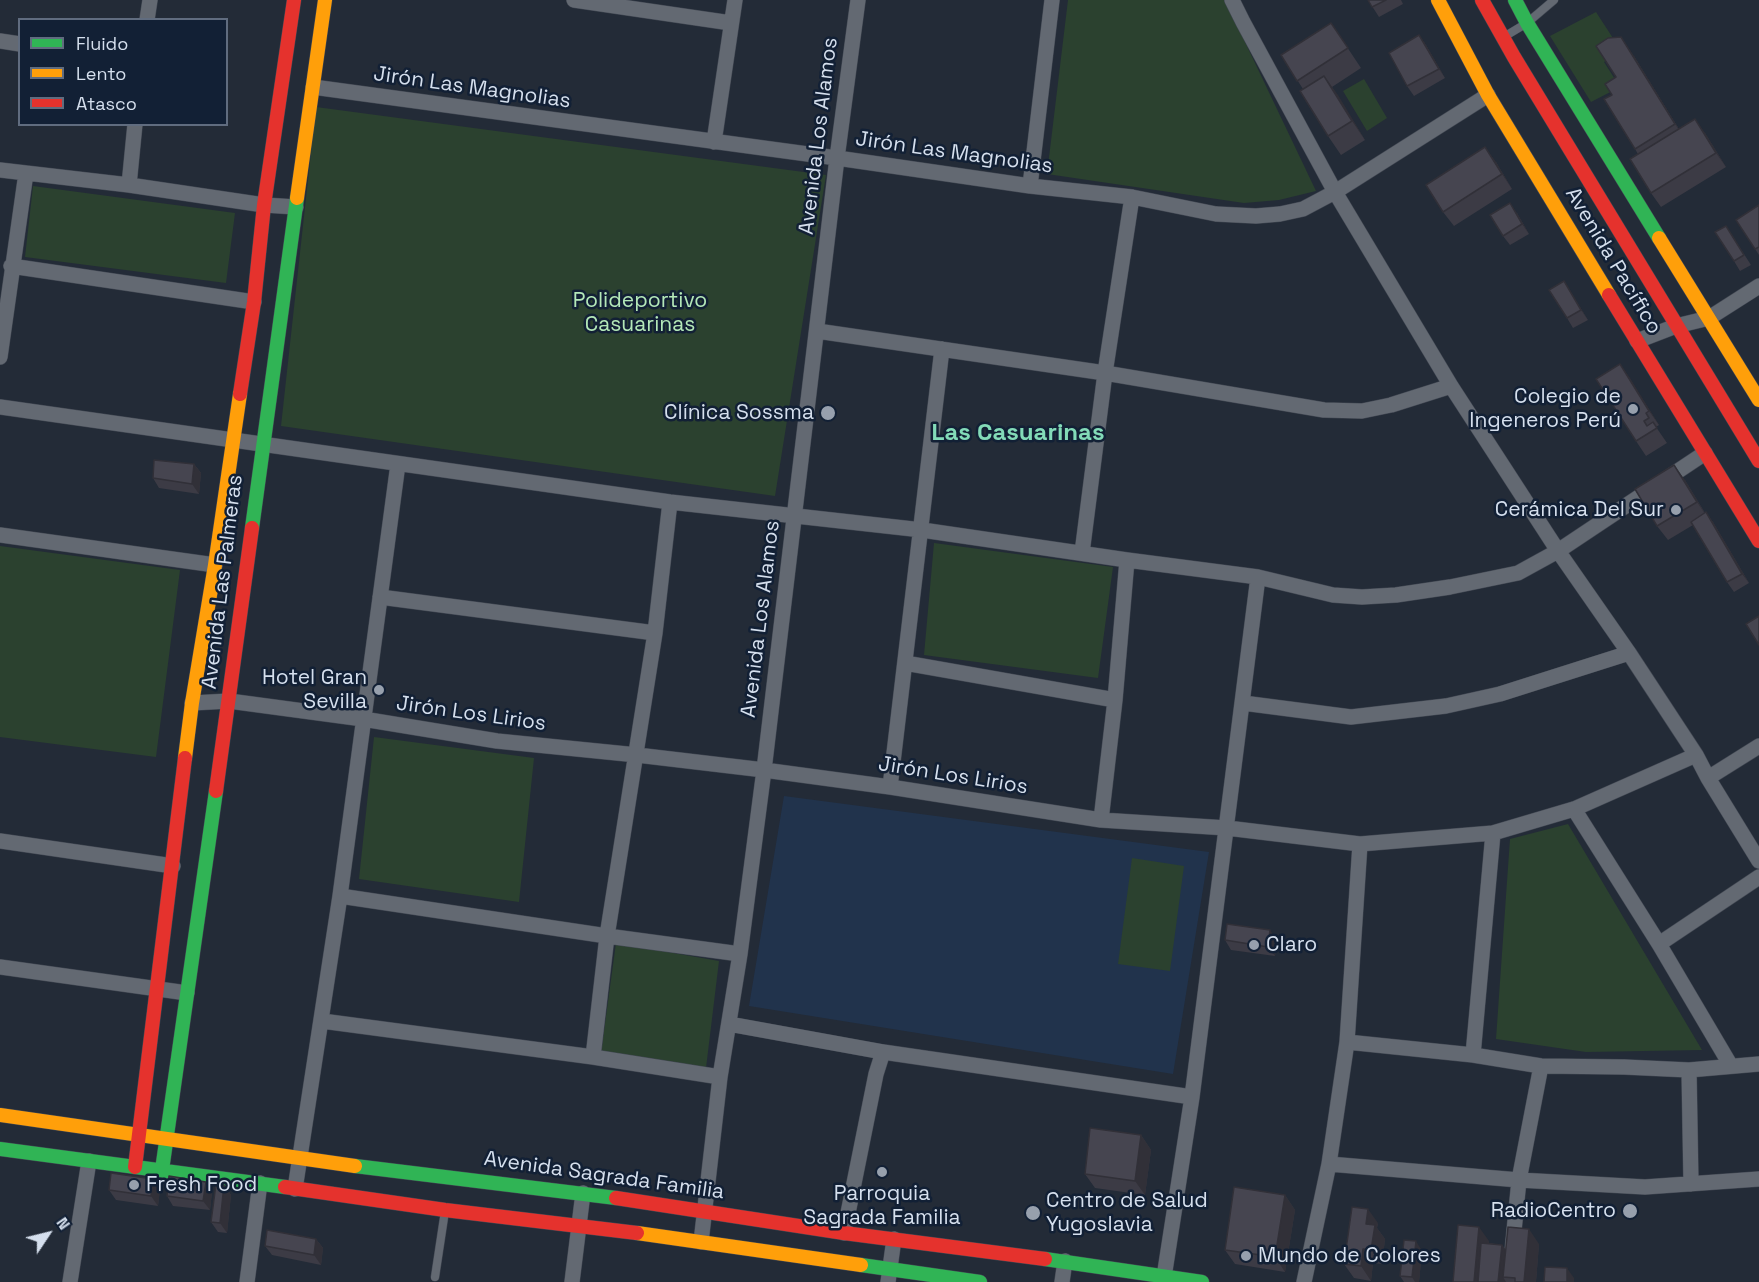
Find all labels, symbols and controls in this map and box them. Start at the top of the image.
legend [18,18,228,126]
text: Fluido [76,32,128,55]
street label: Avenida Los Alamos [794,36,844,236]
text: Lento [76,62,126,85]
street label: Jirón Las Magnolias [372,62,572,114]
text: Atasco [76,92,137,115]
street label: Jirón Las Magnolias [854,127,1054,179]
street label: Avenida Pacífico [1559,183,1667,339]
park label: Polideportivo Casuarinas [573,288,707,338]
place label: Colegio de Ingeneros Perú [1469,384,1621,434]
place label: Clínica Sossma [664,400,814,426]
marker: Colegio de Ingeneros Perú [1626,402,1640,416]
marker: Clínica Sossma [819,404,837,422]
district label: Las Casuarinas [932,419,1104,447]
street label: Avenida Las Palmeras [197,473,249,691]
place label: Cerámica Del Sur [1495,497,1664,523]
marker: Cerámica Del Sur [1669,503,1683,517]
street label: Avenida Los Alamos [736,519,786,719]
place label: Hotel Gran Sevilla [262,665,367,715]
marker: Hotel Gran Sevilla [372,683,386,697]
street label: Jirón Los Lirios [395,691,547,737]
street label: Jirón Los Lirios [876,752,1030,800]
place label: Claro [1266,932,1317,958]
marker: Claro [1247,938,1261,952]
street label: Avenida Sagrada Familia [482,1147,726,1205]
marker: Parroquia Sagrada Familia [875,1165,889,1179]
place label: Fresh Food [146,1172,257,1198]
marker: Fresh Food [127,1178,141,1192]
place label: Parroquia Sagrada Familia [803,1181,961,1231]
place label: Centro de Salud Yugoslavia [1046,1188,1208,1238]
place label: RadioCentro [1491,1198,1616,1224]
marker: RadioCentro [1621,1202,1639,1220]
north arrow [18,1204,78,1264]
marker: Centro de Salud Yugoslavia [1024,1204,1042,1222]
text: N [51,1213,75,1234]
place label: Mundo de Colores [1258,1243,1441,1269]
marker: Mundo de Colores [1239,1249,1253,1263]

